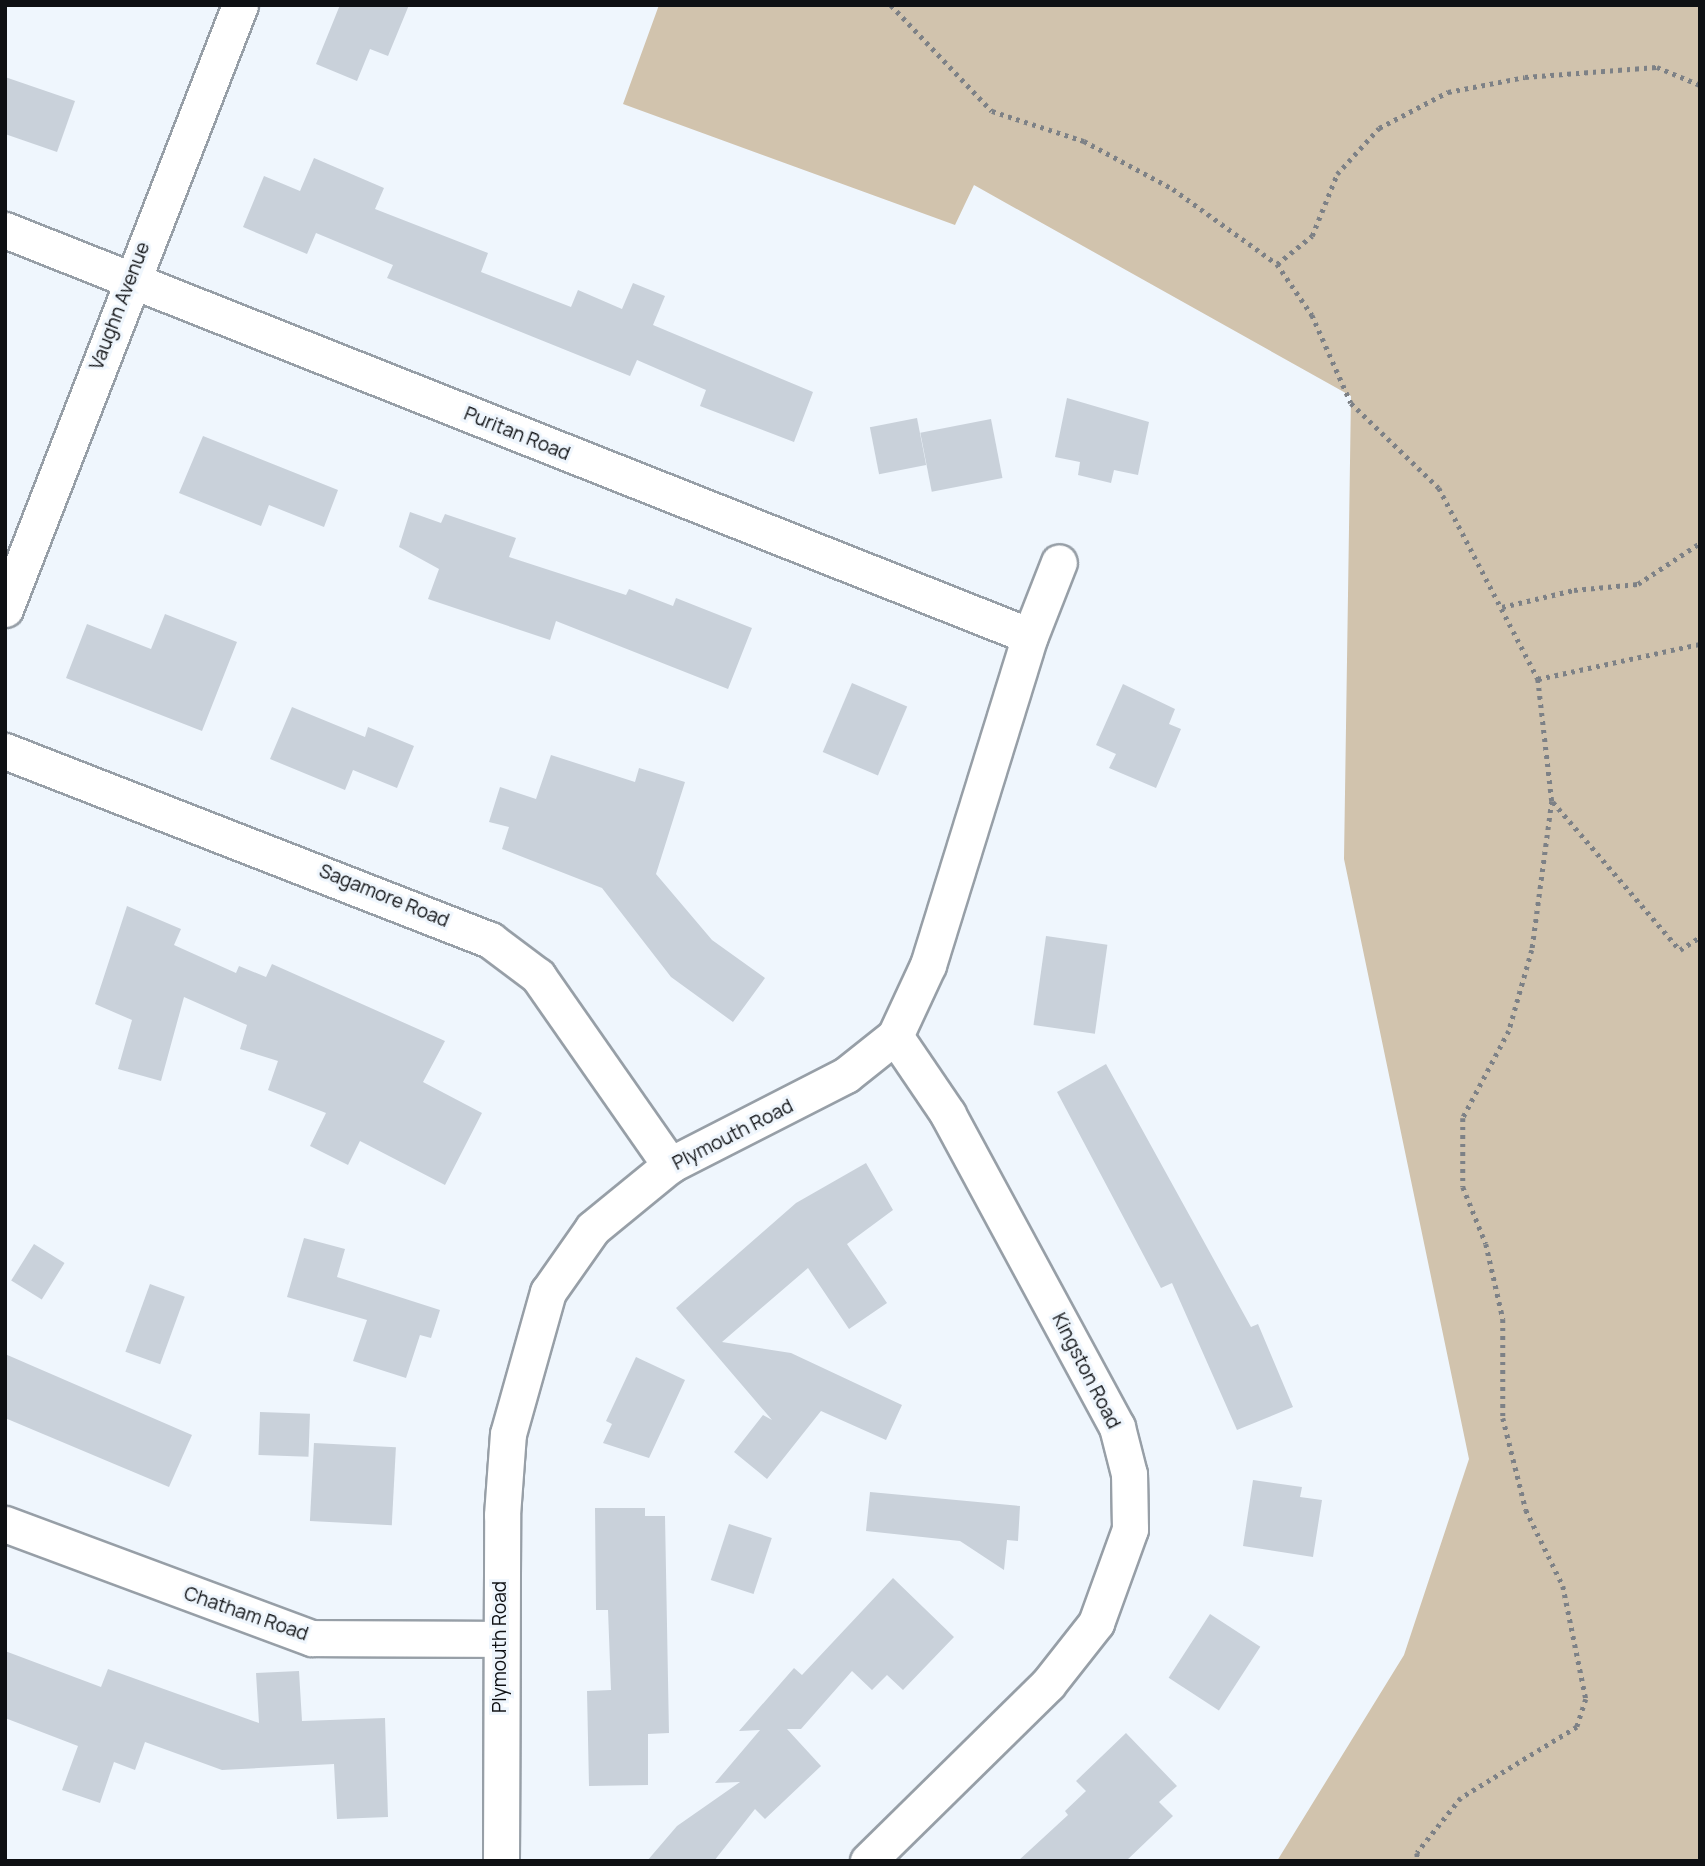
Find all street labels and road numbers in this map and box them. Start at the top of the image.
street label: Vaughn Avenue [85,239,155,373]
street label: Puritan Road [461,402,573,466]
street label: Sagamore Road [316,860,452,932]
street label: Plymouth Road [669,1095,797,1175]
street label: Kingston Road [1047,1309,1125,1433]
street label: Plymouth Road [489,1581,511,1713]
street label: Chatham Road [181,1582,311,1646]

